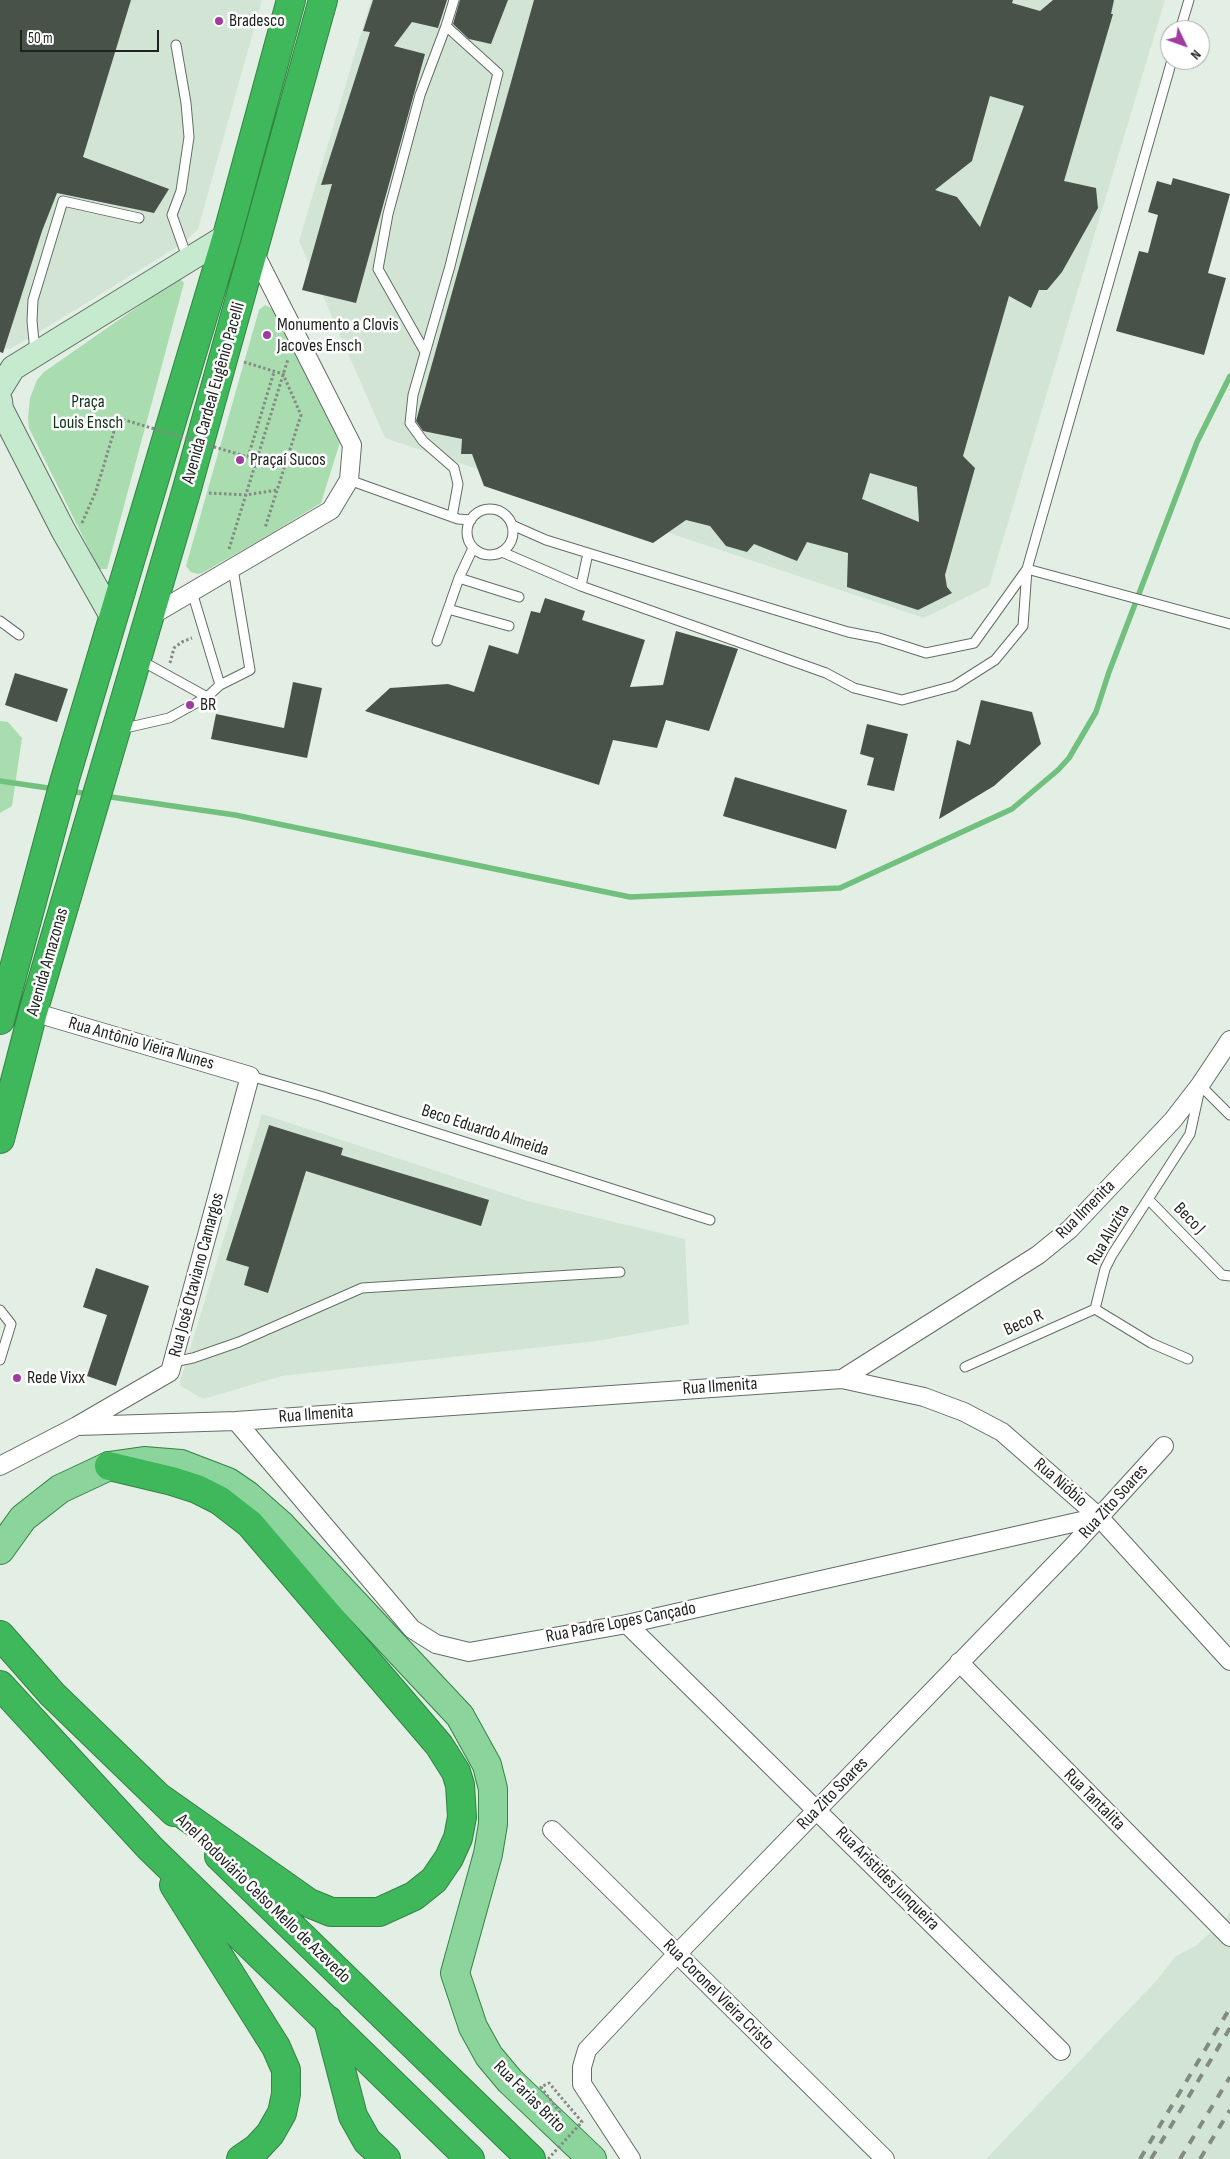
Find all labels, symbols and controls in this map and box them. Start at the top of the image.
place label: Bradesco [229,10,285,32]
marker: Bradesco [213,15,225,27]
scale bar [22,20,161,52]
north arrow [1160,20,1210,70]
text: 50 m [28,29,53,48]
text: N [1187,46,1205,63]
street label: Avenida Cardeal Eugênio Pacelli [178,300,250,486]
place label: Monumento a Clovis Jacoves Ensch [277,314,399,356]
marker: Monumento a Clovis Jacoves Ensch [261,329,273,341]
park label: Praça Louis Ensch [53,391,123,434]
place label: Praçaí Sucos [250,449,326,471]
marker: Praçaí Sucos [234,454,246,466]
place label: BR [200,694,216,716]
marker: BR [184,699,196,711]
street label: Avenida Amazonas [22,906,74,1018]
street label: Rua Antônio Vieira Nunes [66,1013,216,1075]
street label: Beco Eduardo Almeida [419,1100,551,1162]
street label: Rua Ilmenita [1052,1176,1120,1244]
street label: Rua José Otaviano Camargos [165,1190,229,1360]
street label: Beco J [1169,1198,1209,1240]
street label: Rua Aluzita [1083,1201,1135,1269]
street label: Beco R [1001,1305,1047,1341]
place label: Rede Vixx [27,1367,85,1389]
marker: Rede Vixx [11,1372,23,1384]
street label: Rua Ilmenita [682,1374,758,1400]
street label: Rua Ilmenita [278,1402,354,1428]
street label: Rua Nióbio [1029,1454,1091,1512]
street label: Rua Zito Soares [1075,1460,1153,1544]
street label: Rua Padre Lopes Cançado [544,1598,698,1648]
street label: Rua Zito Soares [793,1753,873,1835]
street label: Rua Tantalita [1059,1765,1129,1835]
street label: Anel Rodoviário Celso Mello de Azevedo [171,1810,355,1988]
street label: Rua Aristides Junqueira [831,1823,943,1935]
street label: Rua Coronel Vieira Cristo [658,1935,778,2055]
street label: Rua Farias Brito [488,2056,570,2138]

